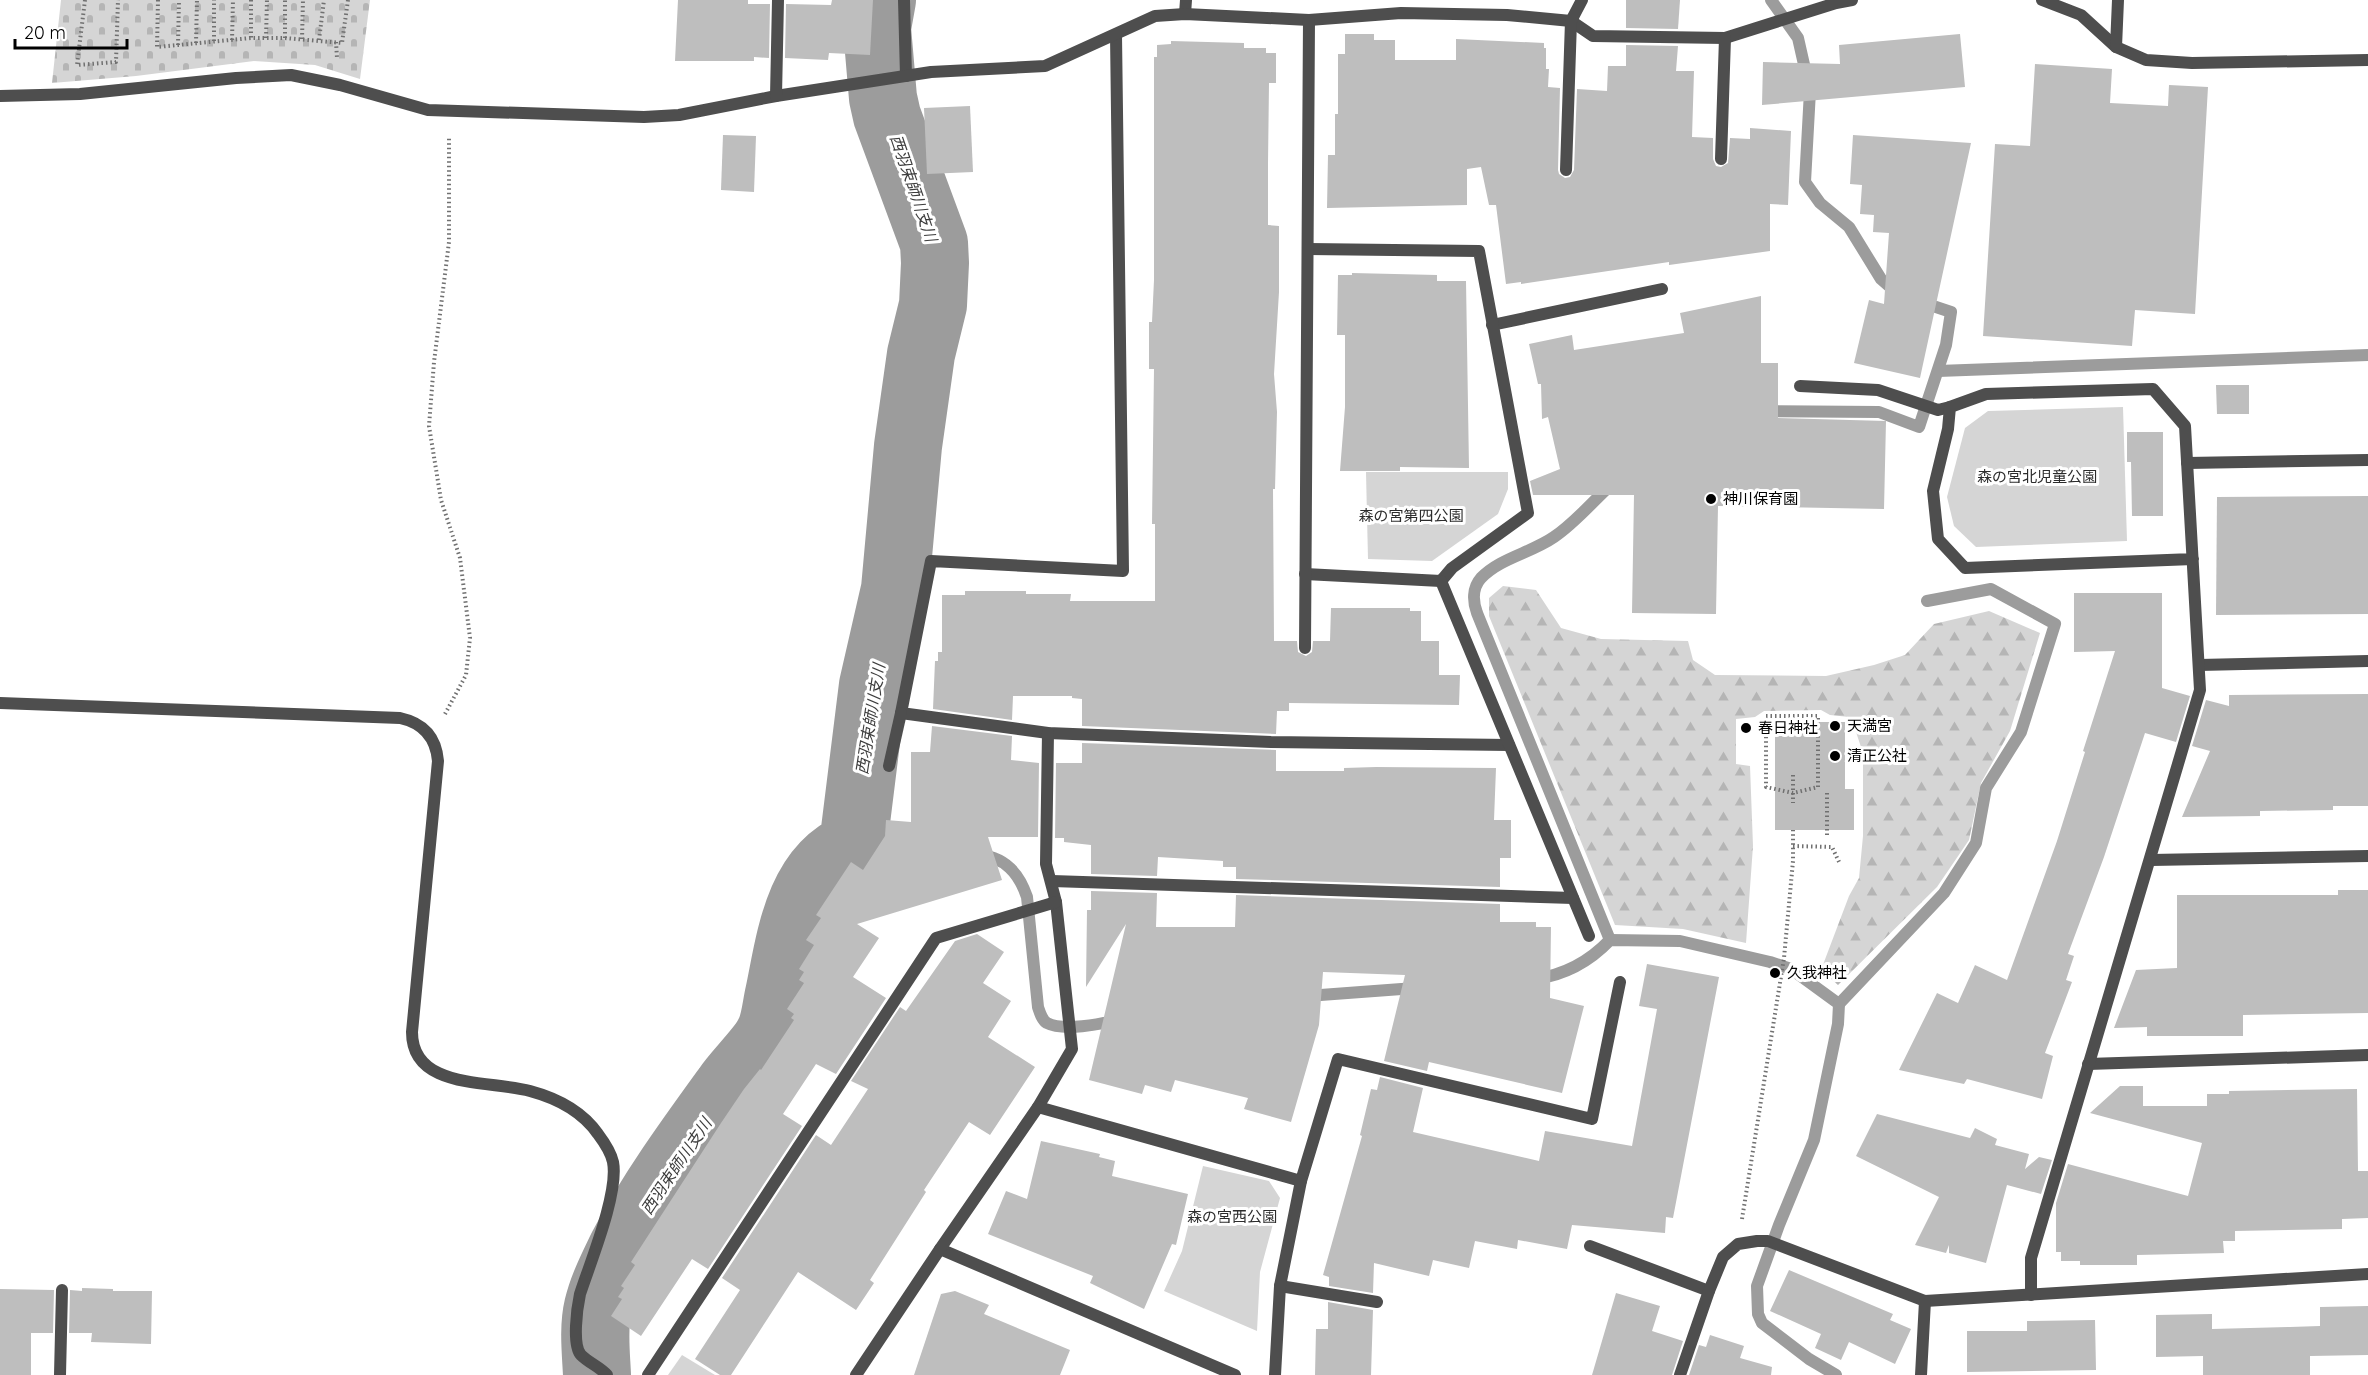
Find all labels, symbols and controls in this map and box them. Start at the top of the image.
scale bar [15,12,128,50]
text: 20 m [24,21,66,44]
water label: 西羽束師川支川 [886,132,942,246]
park label: 森の宮北児童公園 [1977,467,2097,486]
place label: 神川保育園 [1723,489,1798,508]
marker: 神川保育園 [1704,492,1718,506]
park label: 森の宮第四公園 [1358,506,1464,525]
water label: 西羽束師川支川 [851,660,889,776]
place label: 天満宮 [1847,716,1892,735]
place label: 春日神社 [1758,718,1818,737]
marker: 天満宮 [1828,719,1842,733]
marker: 春日神社 [1739,721,1753,735]
place label: 清正公社 [1847,746,1907,765]
marker: 清正公社 [1828,749,1842,763]
place label: 久我神社 [1787,963,1847,982]
marker: 久我神社 [1768,966,1782,980]
water label: 西羽束師川支川 [636,1112,717,1218]
park label: 森の宮西公園 [1187,1207,1277,1226]

